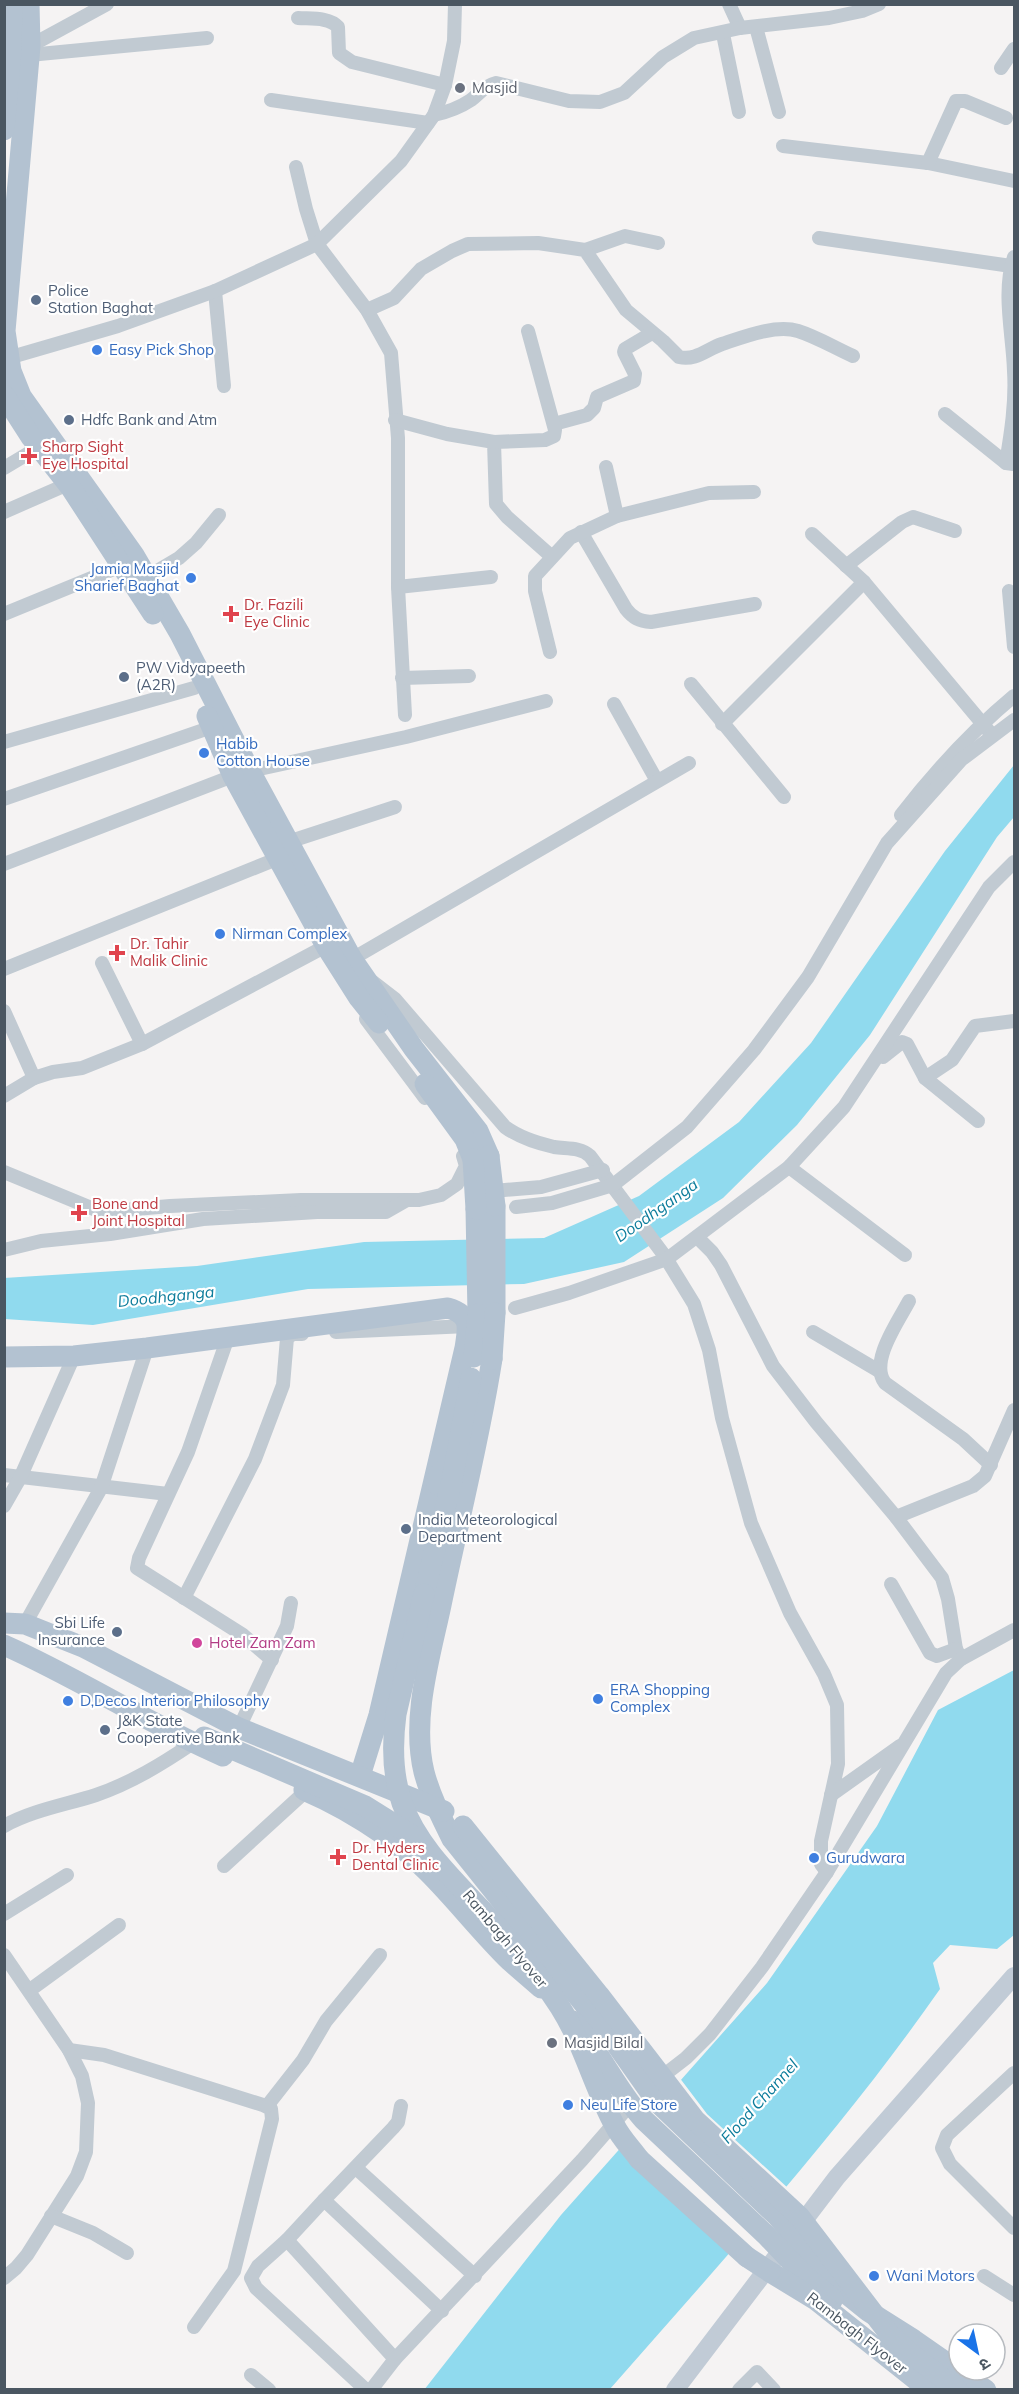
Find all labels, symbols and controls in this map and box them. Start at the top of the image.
place label: Masjid [472,78,517,97]
marker: Masjid [453,81,467,95]
place label: Police Station Baghat [48,281,153,317]
marker: Police Station Baghat [29,293,43,307]
place label: Easy Pick Shop [109,340,214,359]
marker: Easy Pick Shop [90,343,104,357]
place label: Hdfc Bank and Atm [81,410,217,429]
marker: Hdfc Bank and Atm [62,413,76,427]
place label: Sharp Sight Eye Hospital [42,437,129,473]
marker: Sharp Sight Eye Hospital [20,447,38,465]
place label: Jamia Masjid Sharief Baghat [74,559,179,595]
marker: Jamia Masjid Sharief Baghat [184,571,198,585]
place label: Dr. Fazili Eye Clinic [244,595,310,631]
marker: Dr. Fazili Eye Clinic [222,605,240,623]
place label: PW Vidyapeeth (A2R) [136,658,246,694]
marker: PW Vidyapeeth (A2R) [117,670,131,684]
place label: Habib Cotton House [216,734,310,770]
marker: Habib Cotton House [197,746,211,760]
place label: Nirman Complex [232,924,347,943]
marker: Nirman Complex [213,927,227,941]
place label: Dr. Tahir Malik Clinic [130,934,208,970]
marker: Dr. Tahir Malik Clinic [108,944,126,962]
water label: Doodhganga [611,1174,702,1246]
place label: Bone and Joint Hospital [92,1194,185,1230]
marker: Bone and Joint Hospital [70,1204,88,1222]
water label: Doodhganga [117,1281,216,1311]
place label: India Meteorological Department [418,1510,558,1546]
marker: India Meteorological Department [399,1522,413,1536]
place label: Sbi Life Insurance [38,1613,105,1649]
marker: Sbi Life Insurance [110,1625,124,1639]
place label: Hotel Zam Zam [209,1633,316,1652]
marker: Hotel Zam Zam [190,1636,204,1650]
place label: ERA Shopping Complex [610,1680,710,1716]
place label: D,Decos Interior Philosophy [80,1691,270,1710]
marker: ERA Shopping Complex [591,1692,605,1706]
marker: D,Decos Interior Philosophy [61,1694,75,1708]
place label: J&K State Cooperative Bank [117,1711,240,1747]
marker: J&K State Cooperative Bank [98,1723,112,1737]
place label: Dr. Hyders Dental Clinic [352,1838,439,1874]
marker: Dr. Hyders Dental Clinic [329,1848,347,1866]
place label: Gurudwara [826,1848,905,1867]
marker: Gurudwara [807,1851,821,1865]
street label: Rambagh Flyover [459,1886,552,1992]
place label: Masjid Bilal [564,2033,643,2052]
marker: Masjid Bilal [545,2036,559,2050]
water label: Flood Channel [716,2055,802,2147]
place label: Neu Life Store [580,2095,677,2114]
marker: Neu Life Store [561,2098,575,2112]
place label: Wani Motors [886,2266,975,2285]
marker: Wani Motors [867,2269,881,2283]
street label: Rambagh Flyover [803,2288,912,2378]
north arrow [947,2322,1007,2382]
text: उ [975,2354,995,2376]

